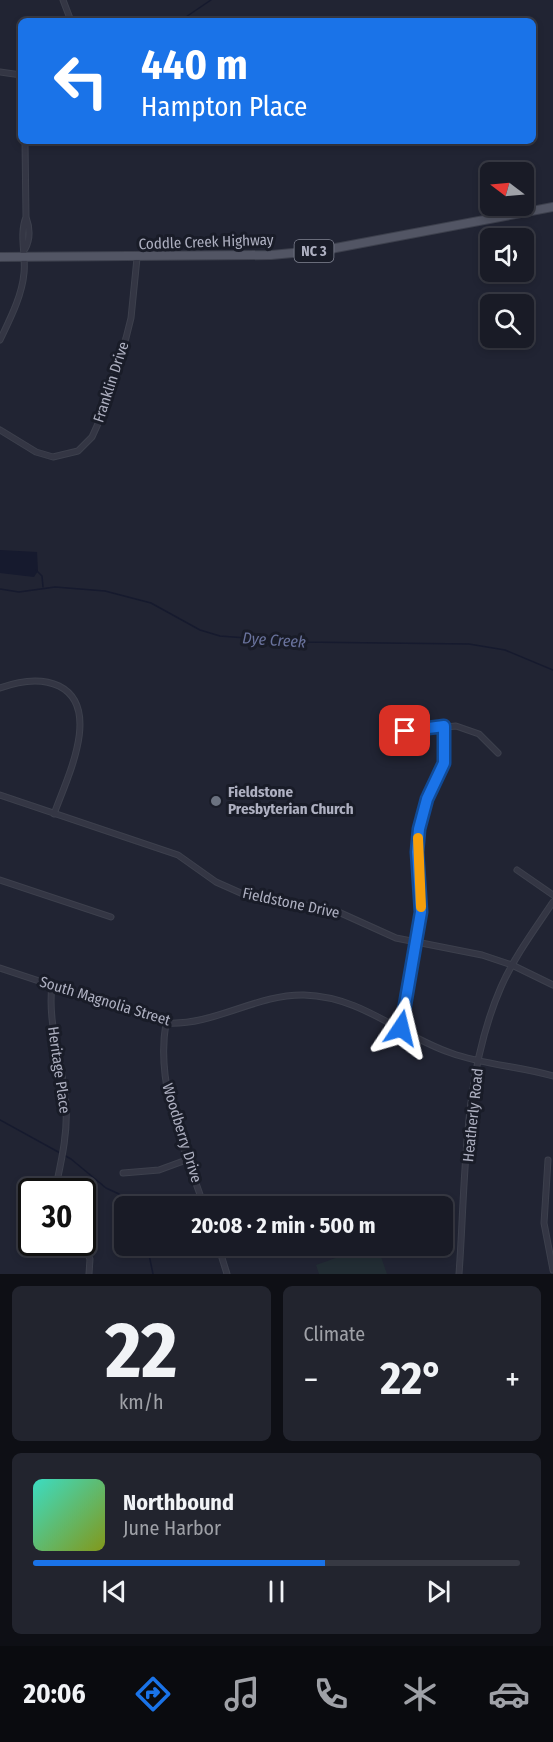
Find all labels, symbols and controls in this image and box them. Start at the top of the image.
text: 440 m [141,40,248,90]
icon: left [42,42,120,120]
text: Hampton Place [141,91,307,123]
north arrow [480,162,534,216]
map controls [480,162,534,348]
button: sound [480,228,534,282]
street label: Coddle Creek Highway [138,231,274,253]
road number: NC 3 [294,240,334,262]
button: search [480,294,534,348]
street label: Franklin Drive [89,339,133,425]
water label: Dye Creek [242,628,306,652]
pin [379,705,430,756]
icon: arrive [388,714,421,747]
place label: Fieldstone Presbyterian Church [228,783,354,818]
marker: Fieldstone Presbyterian Church [209,794,223,808]
street label: Fieldstone Drive [241,884,341,922]
street label: South Magnolia Street [37,973,173,1029]
position arrow [369,996,433,1060]
street label: Heritage Place [44,1025,74,1115]
street label: Heatherly Road [459,1067,487,1163]
street label: Woodberry Drive [158,1081,206,1185]
speed limit sign: 30 [18,1178,96,1256]
text: 20:08 · 2 min · 500 m [191,1212,376,1239]
text: 22 [105,1304,177,1398]
text: Climate [304,1322,365,1346]
text: 22° [380,1352,443,1406]
text: − [304,1360,318,1400]
text: + [505,1360,520,1400]
text: km/h [119,1390,164,1414]
text: Northbound [123,1489,234,1516]
text: June Harbor [123,1516,221,1540]
icon: previous [98,1575,131,1608]
icon: pause [260,1575,293,1608]
icon: next [422,1575,455,1608]
icon: directions [132,1673,174,1715]
icon: music [221,1673,263,1715]
icon: phone [310,1673,352,1715]
icon: climate [399,1673,441,1715]
icon: car [488,1673,530,1715]
text: 20:06 [23,1678,86,1710]

